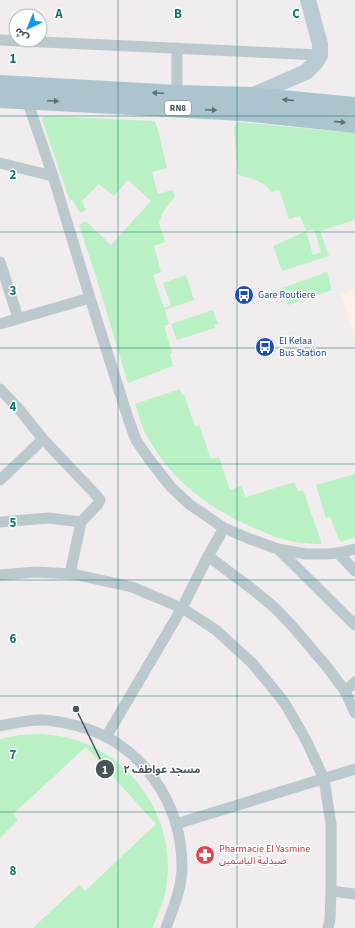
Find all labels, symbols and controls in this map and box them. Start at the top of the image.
text: A [54,5,63,23]
text: B [174,5,182,23]
text: C [292,5,300,23]
north arrow [8,8,48,48]
text: ش [11,24,32,45]
text: 1 [10,50,17,68]
one-way arrow [152,89,165,96]
one-way arrow [282,96,294,103]
one-way arrow [47,98,59,105]
road number: RN8 [165,101,191,115]
one-way arrow [205,106,217,113]
one-way arrow [334,119,346,125]
text: 2 [10,166,17,184]
text: 3 [10,282,17,300]
bus stop icon: Gare Routiere [233,284,255,306]
place label: Gare Routiere [258,288,315,302]
place label: El Kelaa Bus Station [279,334,326,360]
bus stop icon: El Kelaa Bus Station [254,336,276,358]
text: 4 [10,398,17,416]
text: 5 [10,514,17,532]
text: 6 [10,630,17,648]
text: 7 [10,746,17,764]
callout: مسجد عواطف ٢ [95,758,208,781]
text: 1 [102,762,108,779]
text: مسجد عواطف ٢ [123,762,201,777]
place label: Pharmacie El Yasmine صيدلية الياسمين [219,842,310,868]
pharmacy icon: Pharmacie El Yasmine صيدلية الياسمين [194,844,216,866]
text: 8 [10,862,17,880]

